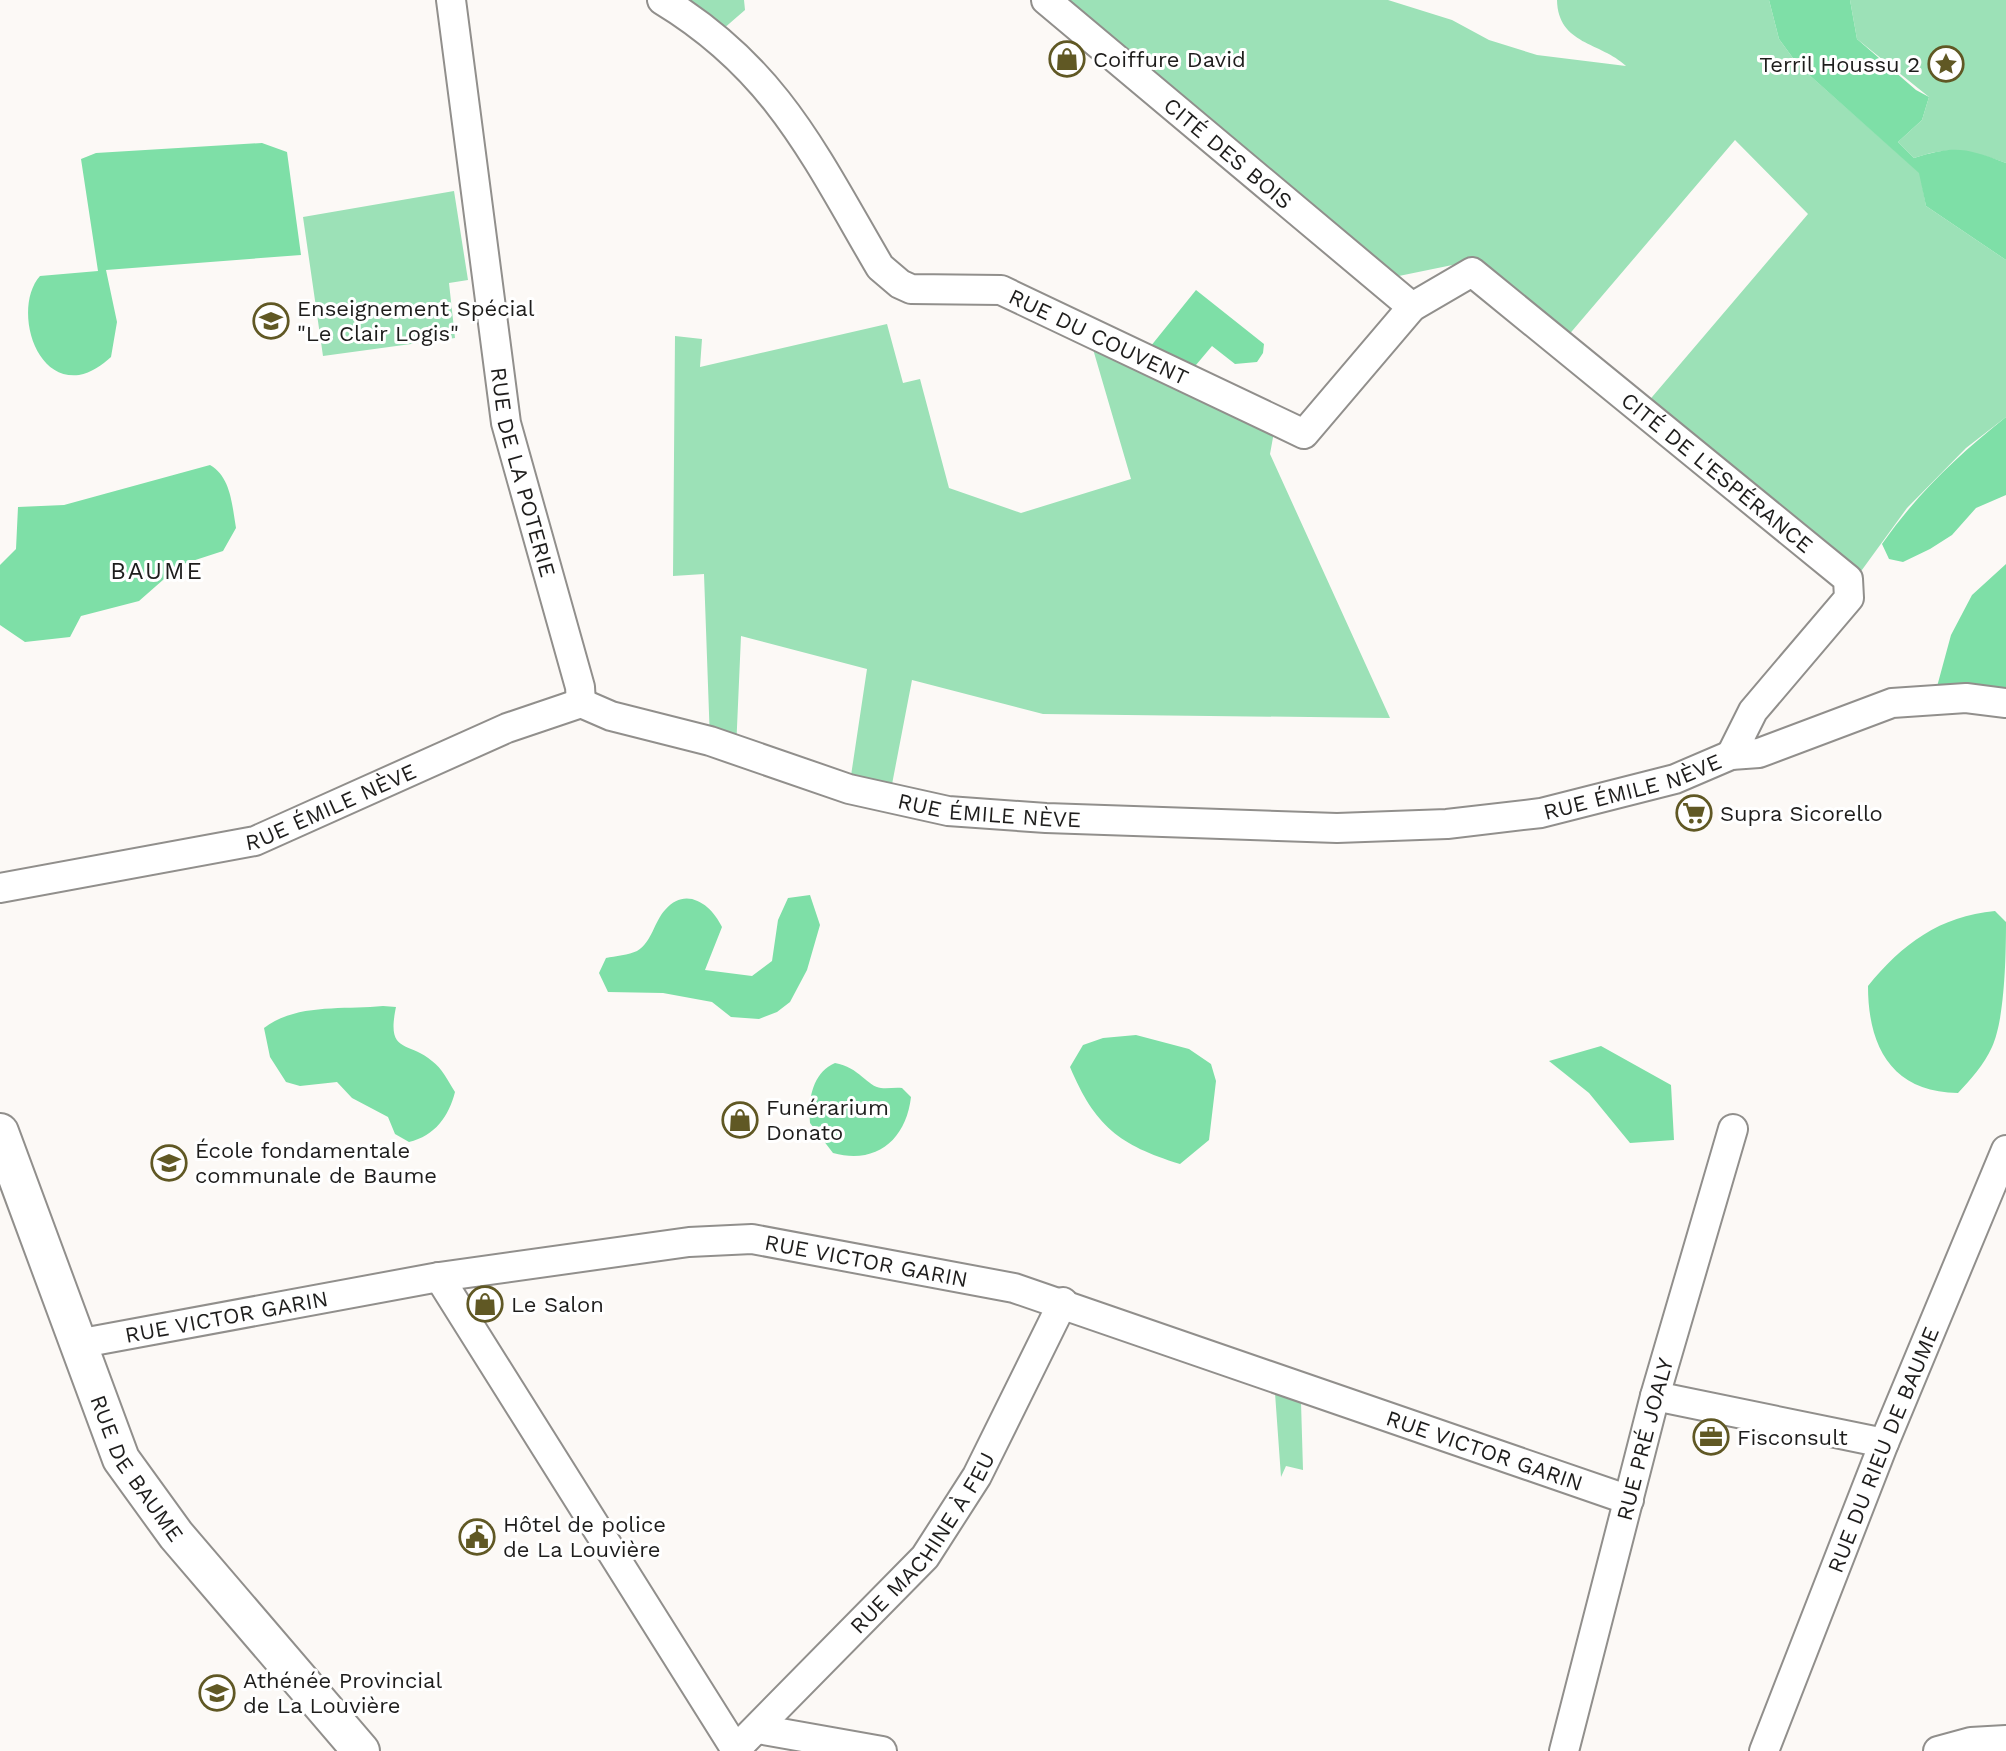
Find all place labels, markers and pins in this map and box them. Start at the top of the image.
shop icon: Coiffure David [1048,40,1086,78]
place icon: Terril Houssu 2 [1927,45,1965,83]
place label: Coiffure David [1093,47,1246,72]
place label: Terril Houssu 2 [1759,52,1920,77]
place label: Enseignement Spécial "Le Clair Logis" [297,296,535,346]
school or university icon: Enseignement Spécial "Le Clair Logis" [252,302,290,340]
supermarket icon: Supra Sicorello [1675,794,1713,832]
place label: Supra Sicorello [1720,801,1883,826]
place label: Funérarium Donato [766,1095,889,1145]
shop icon: Funérarium Donato [721,1101,759,1139]
place label: École fondamentale communale de Baume [195,1138,437,1188]
school or university icon: École fondamentale communale de Baume [150,1144,188,1182]
shop icon: Le Salon [466,1285,504,1323]
place label: Le Salon [511,1292,604,1317]
office icon: Fisconsult [1692,1418,1730,1456]
place label: Fisconsult [1737,1425,1848,1450]
place label: Hôtel de police de La Louvière [503,1512,666,1562]
public building icon: Hôtel de police de La Louvière [458,1518,496,1556]
place label: Athénée Provincial de La Louvière [243,1668,443,1718]
school or university icon: Athénée Provincial de La Louvière [198,1674,236,1712]

